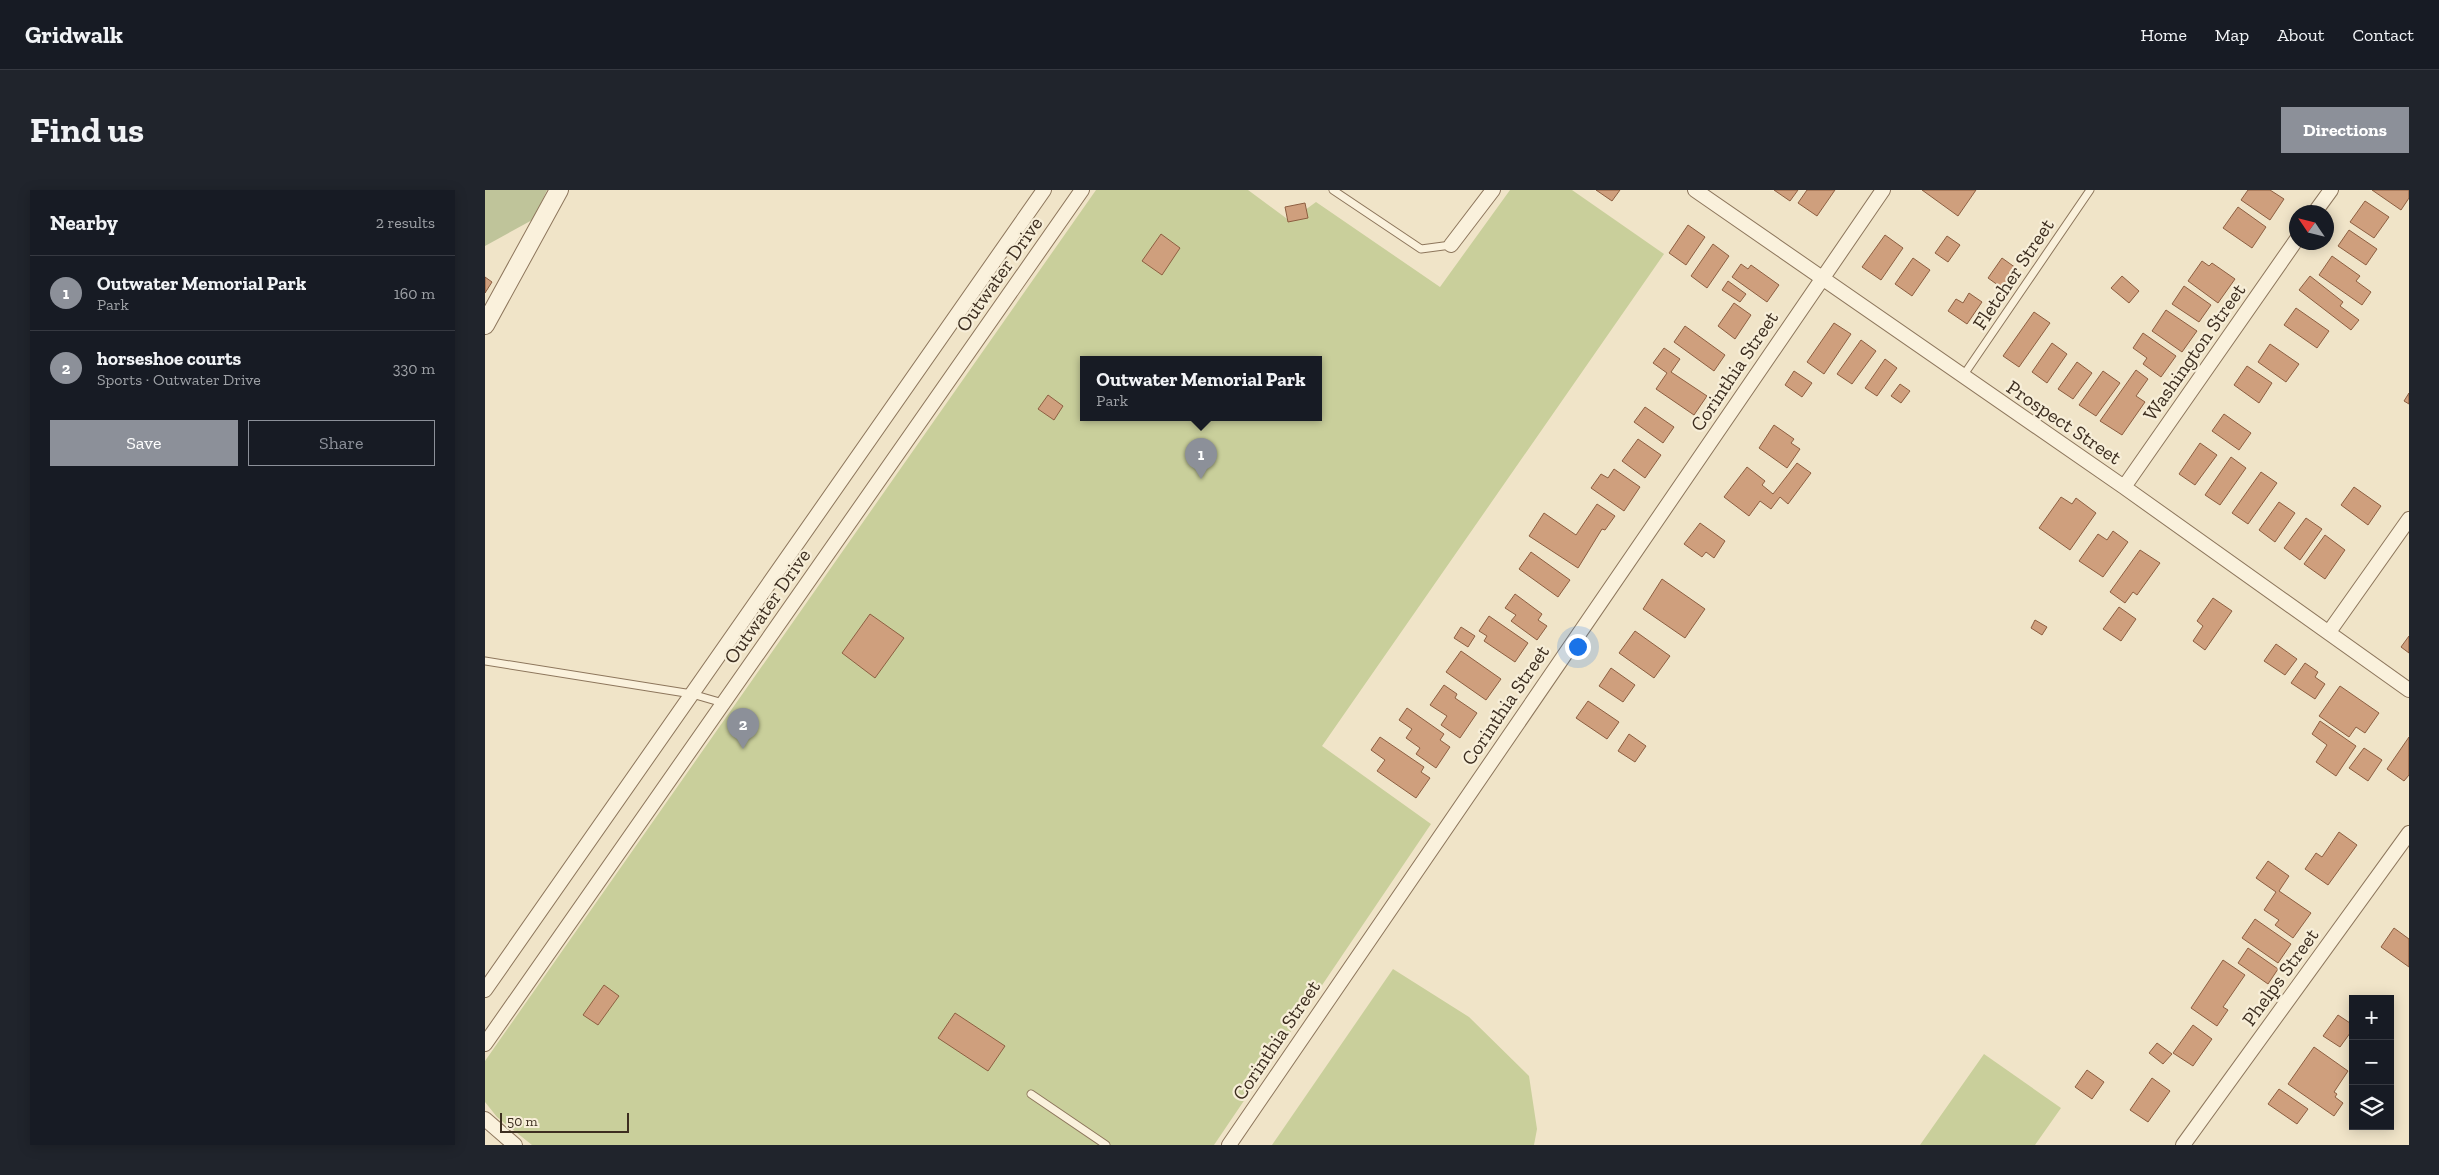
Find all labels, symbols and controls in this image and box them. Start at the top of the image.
text: Gridwalk [25,20,123,49]
text: Home [2140,24,2187,46]
text: Map [2215,24,2249,46]
text: About [2277,24,2324,46]
text: Contact [2352,24,2414,46]
button: Directions [2281,107,2409,153]
text: Find us [30,109,144,151]
north arrow [2289,205,2334,250]
text: Nearby [50,210,118,235]
street label: Outwater Drive [951,212,1047,336]
text: 2 results [376,213,435,232]
street label: Fletcher Street [1967,214,2059,334]
text: Outwater Memorial Park [97,272,306,295]
street label: Washington Street [2138,278,2251,425]
text: 1 [63,284,69,303]
text: 160 m [394,284,435,303]
text: Park [97,295,129,314]
street label: Corinthia Street [1685,306,1783,436]
text: horseshoe courts [97,347,241,370]
popup [1080,356,1322,421]
text: 2 [62,359,70,378]
text: 330 m [393,359,435,378]
text: Outwater Memorial Park [1096,368,1306,391]
text: Sports · Outwater Drive [97,370,261,389]
street label: Prospect Street [2002,375,2126,470]
text: Park [1096,391,1128,410]
button: Save [50,420,238,466]
button: Share [248,420,435,466]
pin: 1 [1185,438,1217,479]
street label: Outwater Drive [719,544,815,668]
your location [1565,634,1591,660]
street label: Corinthia Street [1456,640,1554,770]
pin: 2 [727,708,759,749]
street label: Phelps Street [2237,923,2324,1030]
street label: Corinthia Street [1227,975,1325,1105]
map controls [2349,995,2394,1130]
button: + [2349,995,2394,1040]
button: − [2349,1040,2394,1085]
button: layers [2349,1085,2394,1130]
scale bar [500,1110,629,1133]
text: 50 m [507,1113,538,1130]

